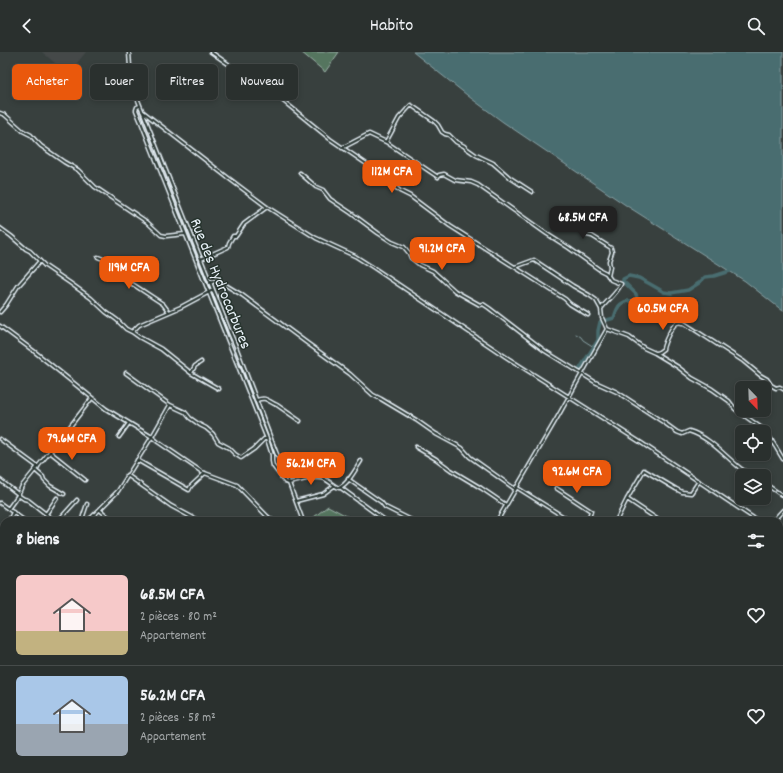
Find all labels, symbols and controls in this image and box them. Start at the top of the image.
text: Habito [370,14,413,39]
icon: back [16,15,38,37]
icon: search [745,15,767,37]
chip: Acheter [12,64,82,100]
chip: Louer [90,64,148,100]
chip: Filtres [156,64,218,100]
chip: Nouveau [226,64,298,100]
pin: 112M CFA [351,160,433,194]
text: 112M CFA [371,163,413,182]
pin: 68.5M CFA [537,206,629,240]
text: 68.5M CFA [558,209,608,228]
street label: Rue des Hydrocarbures [183,215,256,353]
pin: 91.2M CFA [396,237,488,271]
text: 91.2M CFA [419,240,465,259]
pin: 119M CFA [88,256,170,290]
text: 119M CFA [108,259,150,278]
pin: 60.5M CFA [617,297,709,331]
text: 60.5M CFA [637,300,689,319]
north arrow [735,381,771,417]
map controls [735,381,771,505]
button: locate [735,425,771,461]
pin: 79.6M CFA [26,427,118,461]
text: 79.6M CFA [47,430,97,449]
pin: 56.2M CFA [265,452,357,486]
text: 56.2M CFA [286,455,336,474]
pin: 92.6M CFA [531,460,623,494]
text: 92.6M CFA [552,463,602,482]
button: layers [735,469,771,505]
text: 8 biens [16,529,60,553]
icon: filters [745,530,767,552]
text: 68.5M CFA [140,584,205,608]
icon: home [48,591,96,639]
icon: heart [745,604,767,626]
text: 2 pièces · 80 m² [140,608,217,627]
text: Appartement [140,627,206,646]
text: 56.2M CFA [140,685,206,709]
icon: home [48,692,96,740]
icon: heart [745,705,767,727]
text: 2 pièces · 58 m² [140,709,216,728]
text: Appartement [140,728,206,747]

